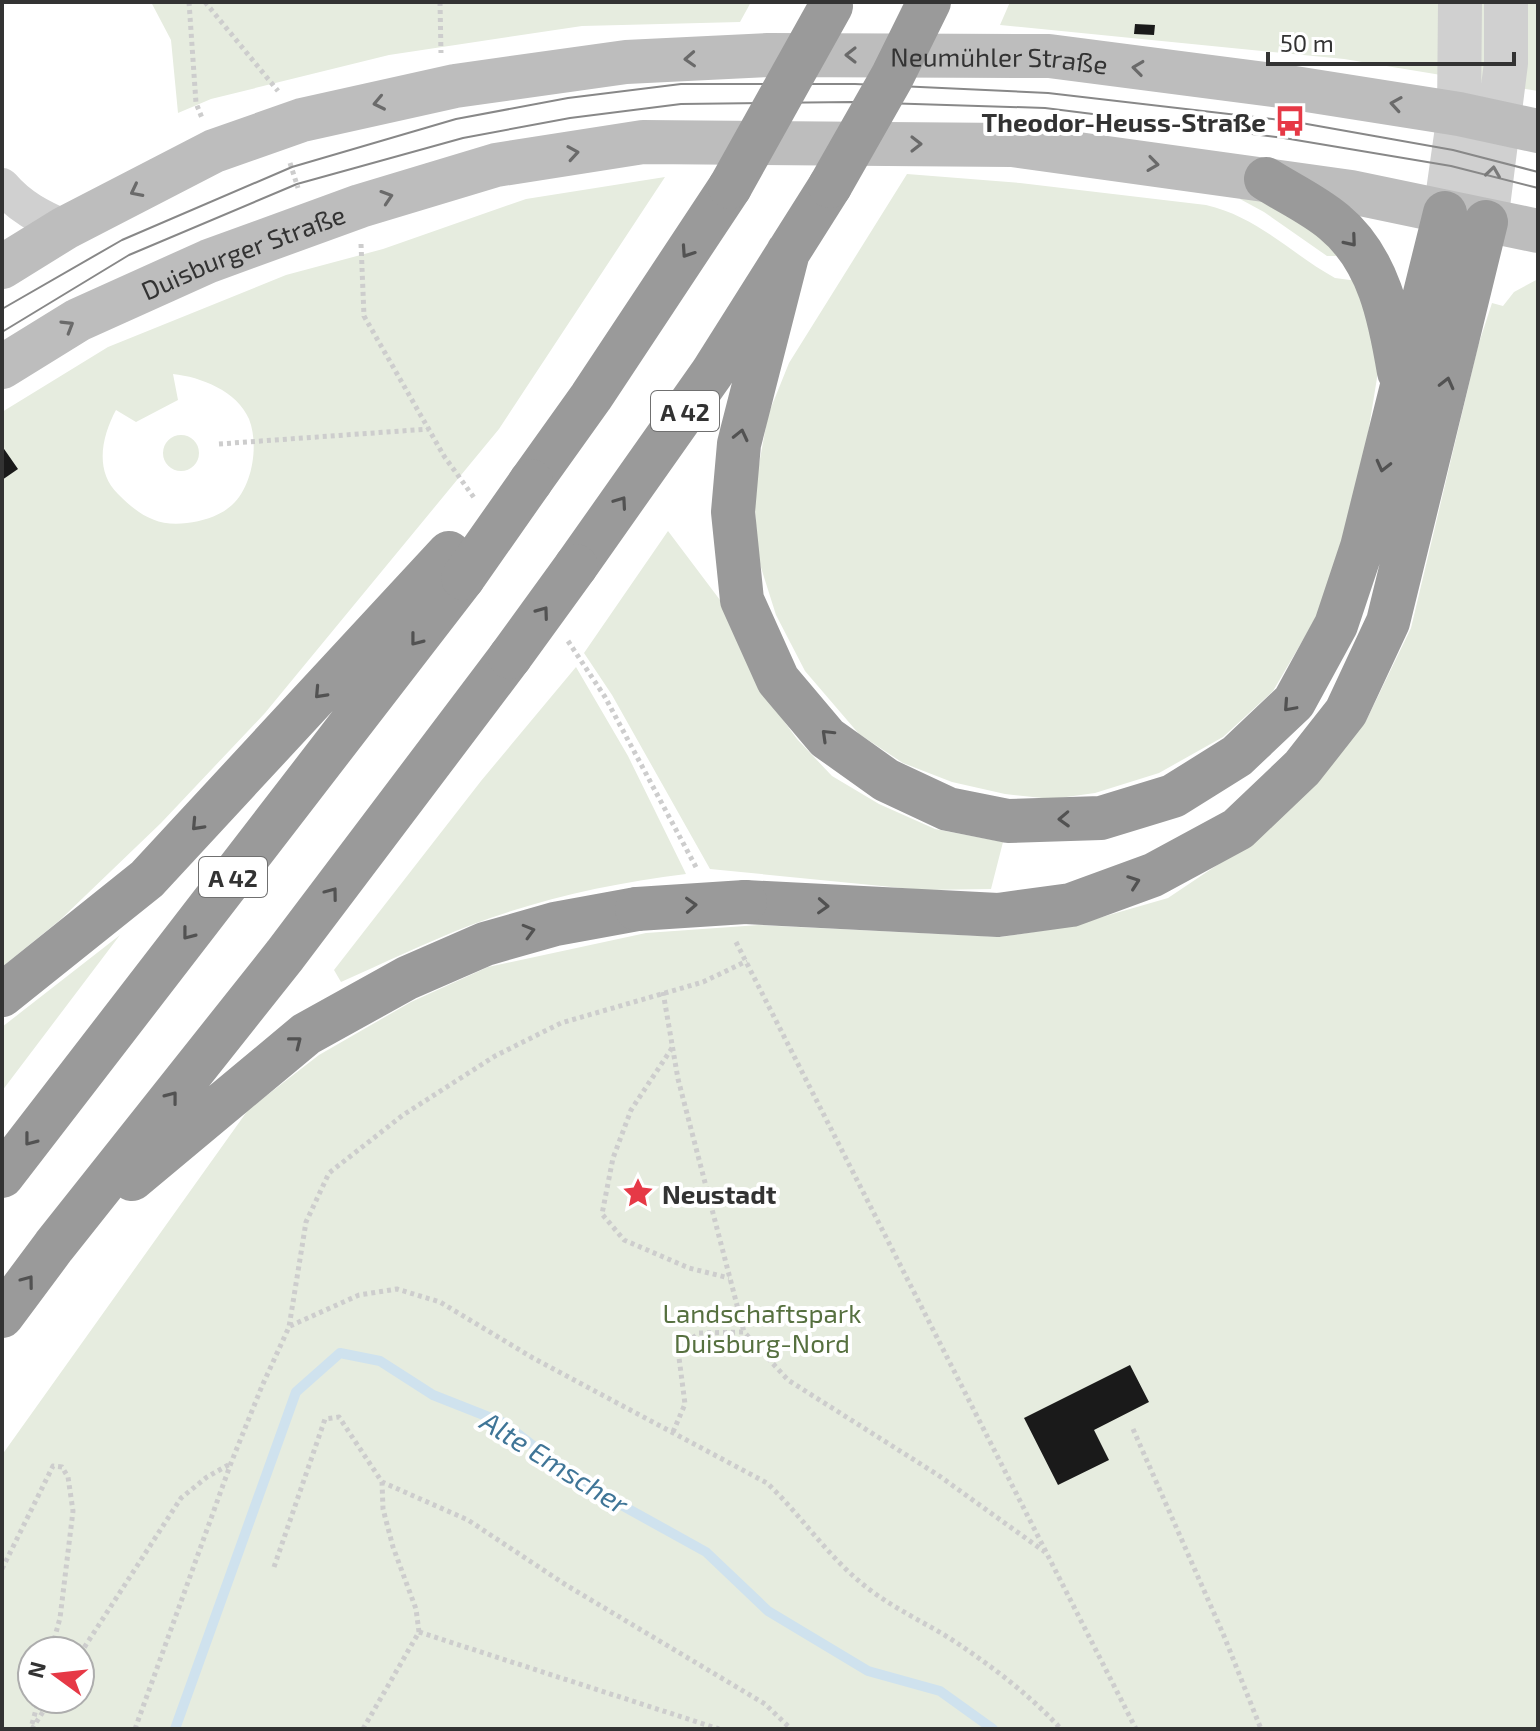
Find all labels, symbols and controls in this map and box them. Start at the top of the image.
scale bar [1268,16,1514,66]
text: 50 m [1280,28,1334,57]
street label: Neumühler Straße [890,40,1110,79]
one-way arrow [844,46,857,64]
one-way arrow [683,50,696,67]
one-way arrow [1131,59,1144,76]
one-way arrow [373,94,386,111]
one-way arrow [1389,96,1402,113]
bus stop icon: Theodor-Heuss-Straße [1273,104,1307,138]
place label: Theodor-Heuss-Straße [982,106,1266,137]
one-way arrow [910,135,923,153]
one-way arrow [566,145,580,162]
one-way arrow [1146,155,1160,172]
one-way arrow [1484,166,1501,179]
one-way arrow [130,182,144,197]
one-way arrow [379,191,393,207]
street label: Duisburger Straße [136,197,349,305]
one-way arrow [1341,232,1356,247]
one-way arrow [681,244,696,258]
one-way arrow [59,320,74,336]
one-way arrow [1438,377,1455,391]
road number: A 42 [651,391,719,431]
one-way arrow [732,429,749,442]
one-way arrow [1375,459,1392,472]
one-way arrow [611,497,626,511]
one-way arrow [533,606,548,620]
one-way arrow [411,631,425,646]
one-way arrow [314,684,329,698]
one-way arrow [1283,697,1298,711]
one-way arrow [822,730,836,744]
one-way arrow [1057,810,1070,827]
one-way arrow [192,816,206,831]
road number: A 42 [199,857,267,897]
one-way arrow [1126,875,1140,892]
one-way arrow [323,887,337,902]
one-way arrow [685,897,698,914]
one-way arrow [817,897,830,914]
one-way arrow [522,924,536,940]
one-way arrow [184,925,198,940]
one-way arrow [287,1037,301,1052]
one-way arrow [162,1092,177,1107]
one-way arrow [25,1131,39,1146]
place icon: Neustadt [621,1176,655,1210]
place label: Neustadt [662,1178,777,1209]
one-way arrow [18,1275,33,1290]
park label: Landschaftspark Duisburg-Nord [663,1297,861,1358]
water label: Alte Emscher [474,1403,636,1521]
north arrow [16,1635,96,1715]
text: N [21,1659,50,1681]

